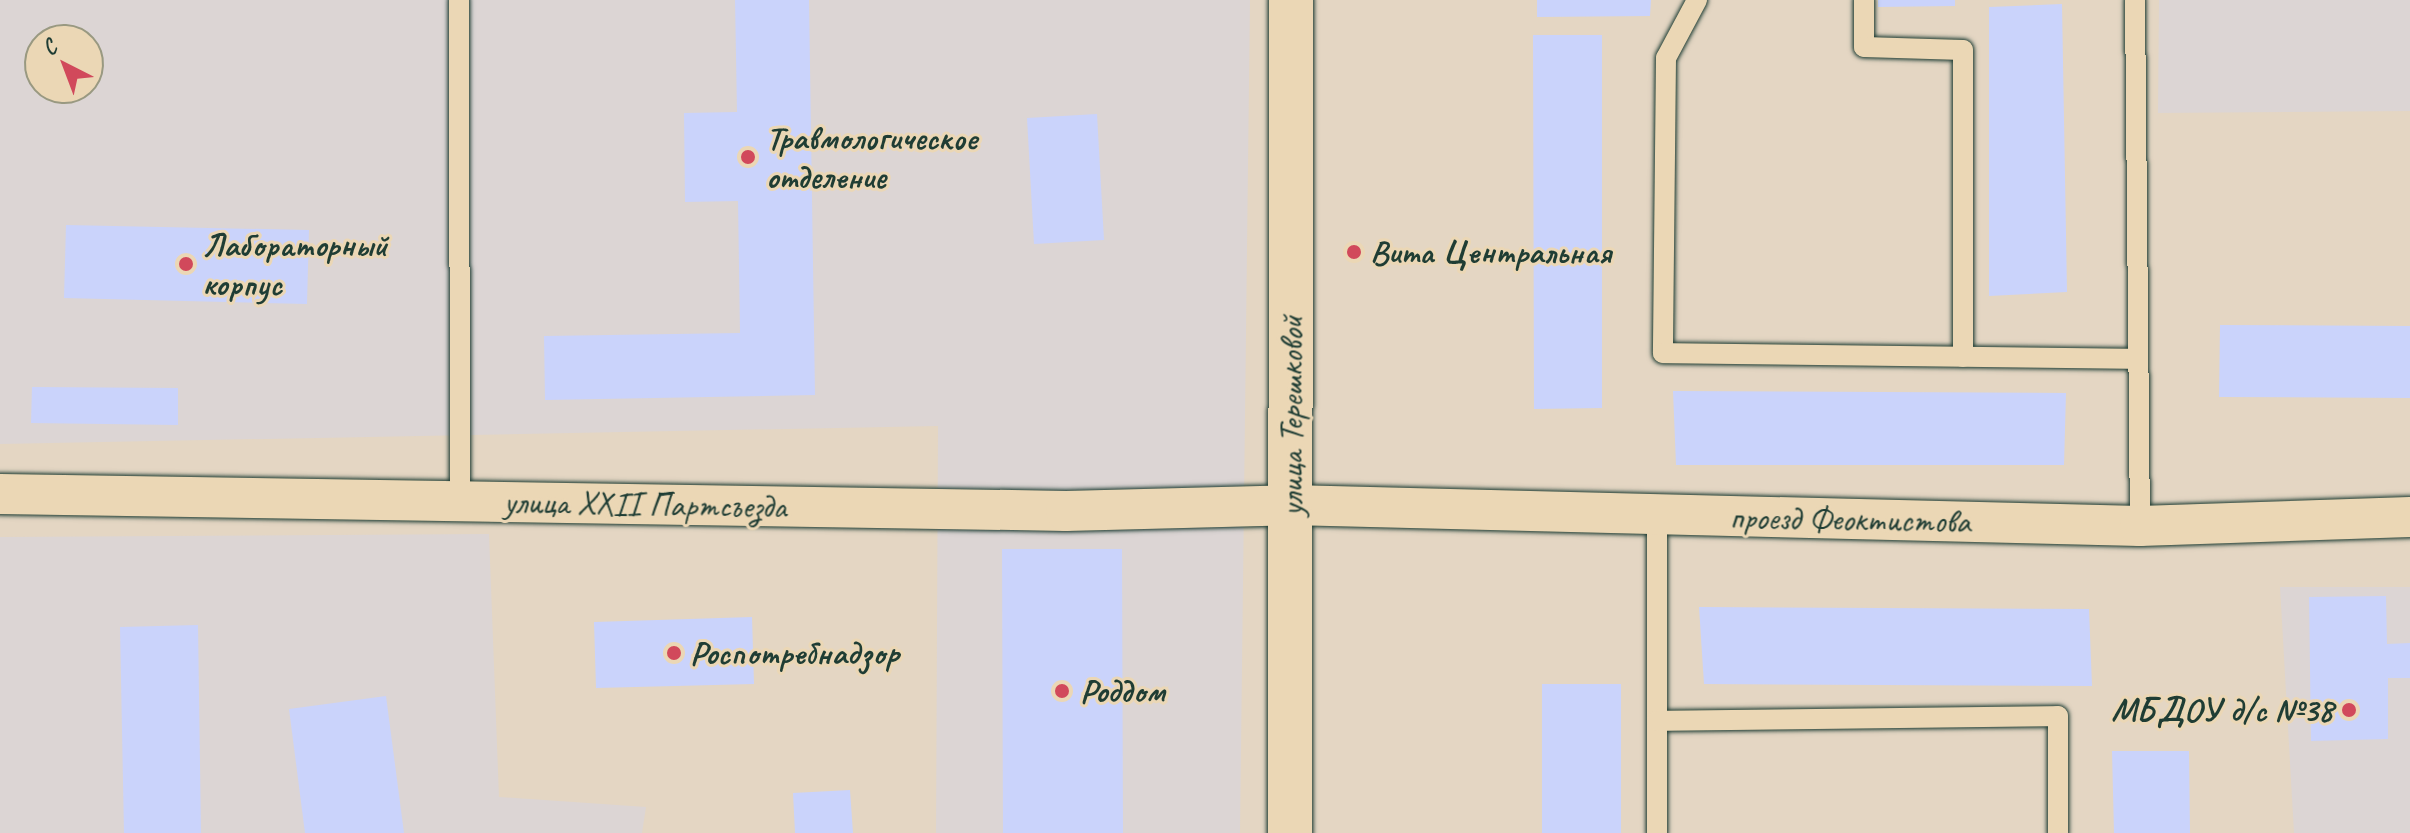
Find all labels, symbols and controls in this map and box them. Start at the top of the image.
north arrow [24,24,104,104]
text: С [36,34,63,62]
place label: Травмологическое отделение [766,117,977,196]
marker: Травмологическое отделение [737,146,759,168]
place label: Лабораторный корпус [202,224,387,304]
place label: Вита Центральная [1370,232,1609,272]
marker: Вита Центральная [1345,243,1363,261]
marker: Лабораторный корпус [177,255,195,273]
street label: улица Терешковой [1271,317,1311,515]
street label: улица XXII Партсъезда [503,481,787,527]
street label: проезд Феоктистова [1732,497,1968,541]
place label: Роспотребнадзор [690,633,899,673]
marker: Роспотребнадзор [665,644,683,662]
place label: Роддом [1080,671,1165,711]
marker: Роддом [1051,680,1073,702]
place label: МБДОУ д/с №38 [2111,690,2333,730]
marker: МБДОУ д/с №38 [2340,701,2358,719]

